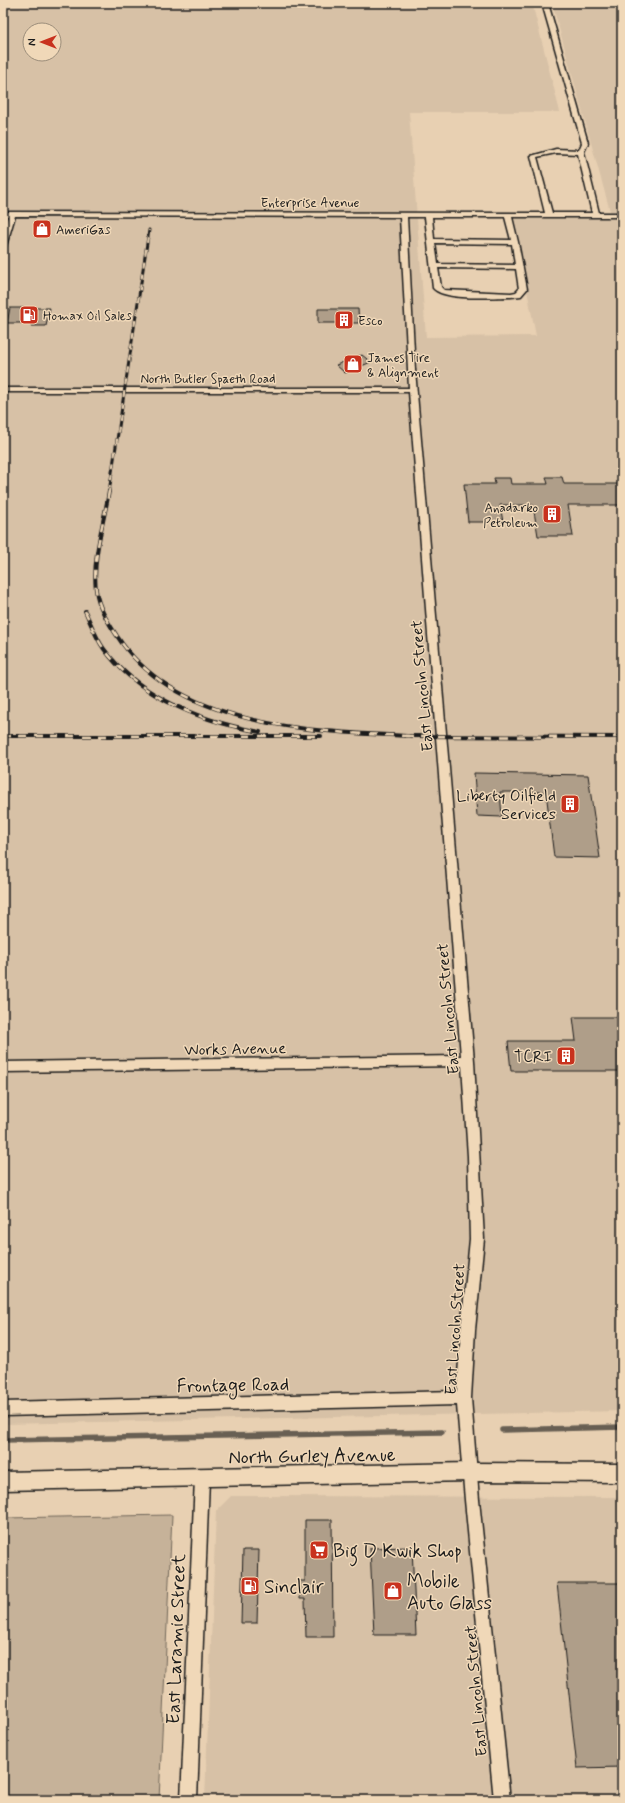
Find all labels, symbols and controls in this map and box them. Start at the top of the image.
north arrow [22,22,62,62]
text: N [26,38,40,46]
street label: Enterprise Avenue [261,195,359,212]
shop icon: AmeriGas [31,218,53,240]
place label: AmeriGas [56,222,111,239]
fuel station icon: Homax Oil Sales [18,304,40,326]
place label: Homax Oil Sales [43,308,132,325]
building icon: Esco [333,309,355,331]
place label: Esco [358,313,383,330]
place label: James Tire & Alignment [367,350,439,382]
shop icon: James Tire & Alignment [342,353,364,375]
street label: North Butler Spaeth Road [140,371,276,388]
place label: Anadarko Petroleum [483,500,538,532]
building icon: Anadarko Petroleum [541,503,563,525]
street label: East Lincoln Street [406,619,439,752]
place label: Liberty Oilfield Services [456,786,556,825]
building icon: Liberty Oilfield Services [559,793,581,815]
street label: East Lincoln Street [432,942,465,1075]
street label: Works Avenue [184,1038,286,1061]
building icon: TCRI [555,1045,577,1067]
place label: TCRI [514,1047,552,1068]
street label: East Lincoln Street [440,1262,471,1396]
street label: Frontage Road [177,1372,290,1401]
street label: North Gurley Avenue [228,1443,396,1471]
supermarket icon: Big D Kwik Shop [308,1539,330,1561]
place label: Big D Kwik Shop [333,1539,462,1567]
street label: East Laramie Street [161,1553,192,1725]
place label: Mobile Auto Glass [407,1569,492,1616]
fuel station icon: Sinclair [239,1575,261,1597]
place label: Sinclair [264,1575,324,1600]
shop icon: Mobile Auto Glass [382,1580,404,1602]
street label: East Lincoln Street [460,1624,493,1757]

